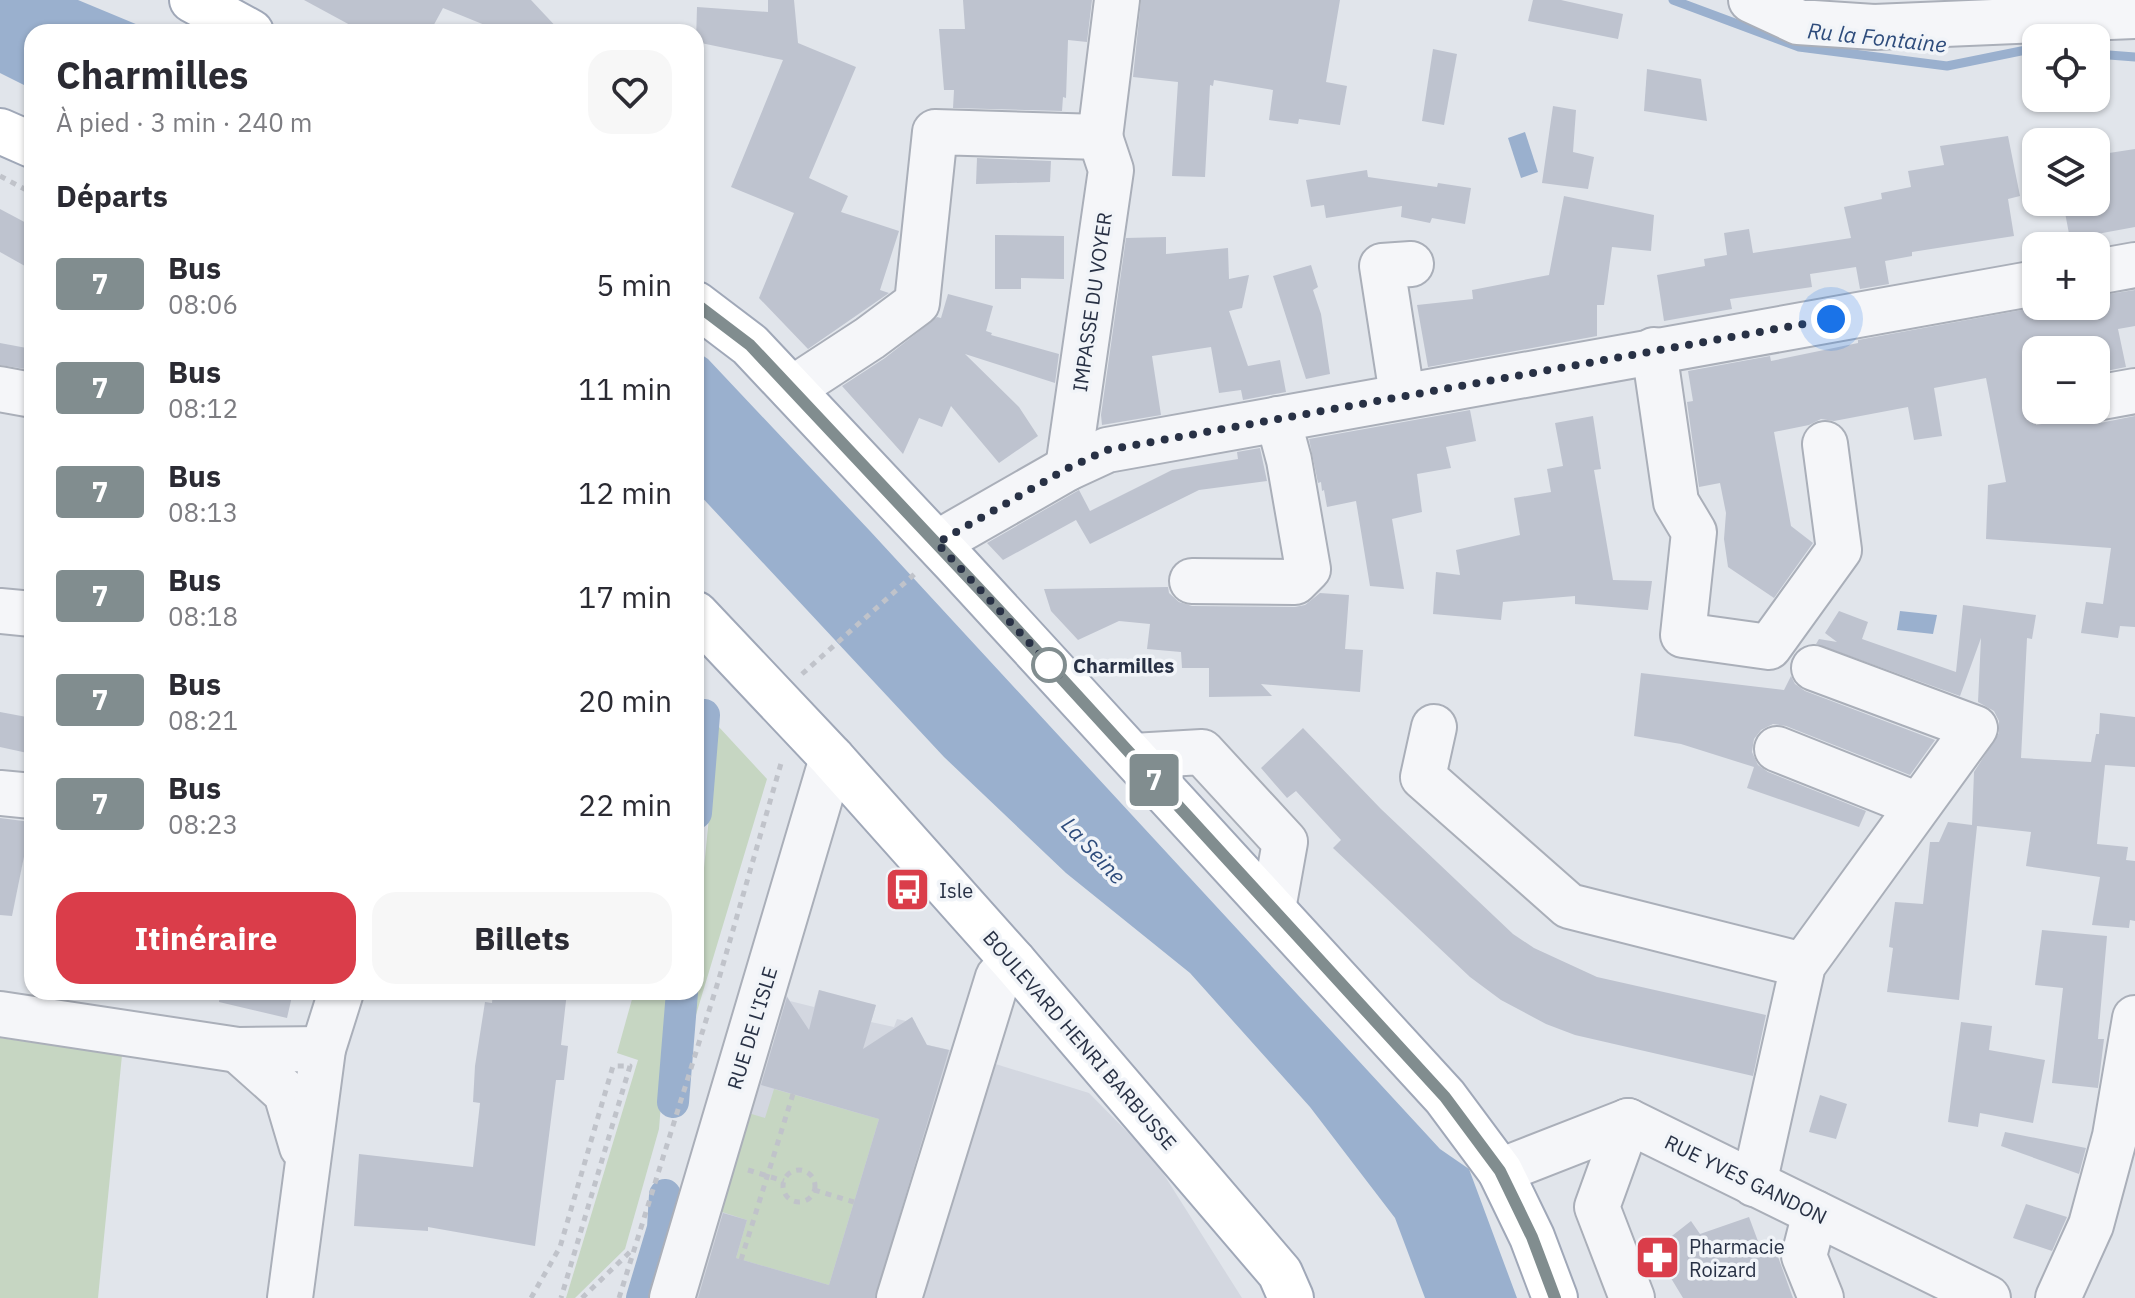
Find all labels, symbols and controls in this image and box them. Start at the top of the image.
water label: Ru la Fontaine [1806,15,1948,59]
map controls [2022,24,2110,424]
button: locate [2022,24,2110,112]
text: Charmilles [56,50,248,99]
button: heart [588,50,672,134]
text: À pied · 3 min · 240 m [56,105,313,139]
button: layers [2022,128,2110,216]
text: Départs [56,176,168,215]
street label: IMPASSE DU VOYER [1066,210,1118,394]
button: + [2022,232,2110,320]
text: Bus [168,248,221,287]
text: 7 [92,265,108,302]
text: 5 min [596,265,672,304]
text: 08:06 [168,287,238,321]
your location [1811,299,1851,339]
button: − [2022,336,2110,424]
text: Bus [168,352,221,391]
text: 7 [92,369,108,406]
text: 11 min [578,369,672,408]
text: 08:12 [168,391,238,425]
text: Bus [168,456,221,495]
text: 7 [92,473,108,510]
text: 12 min [578,473,672,512]
text: 08:13 [168,495,238,529]
text: Bus [168,560,221,599]
text: 7 [92,577,108,614]
text: 17 min [578,577,672,616]
text: 08:18 [168,599,238,633]
marker: Charmilles [1032,648,1066,682]
place label: Charmilles [1073,652,1174,679]
text: Bus [168,664,221,703]
text: 7 [92,681,108,718]
text: 20 min [578,681,672,720]
text: 08:21 [168,703,238,737]
line badge: 7 [1128,754,1180,806]
text: 7 [1146,761,1162,798]
text: Bus [168,768,221,807]
text: 7 [92,785,108,822]
text: 22 min [578,785,672,824]
text: 08:23 [168,807,238,841]
water label: La Seine [1056,810,1132,890]
bus stop icon: Isle [884,866,932,914]
place label: Isle [939,877,973,904]
button: Itinéraire [56,892,356,984]
button: Billets [372,892,672,984]
street label: BOULEVARD HENRI BARBUSSE [977,924,1183,1156]
street label: RUE DE L'ISLE [721,963,783,1093]
street label: RUE YVES GANDON [1660,1128,1832,1230]
pharmacy icon: Pharmacie Roizard [1634,1233,1682,1281]
place label: Pharmacie Roizard [1689,1233,1785,1283]

